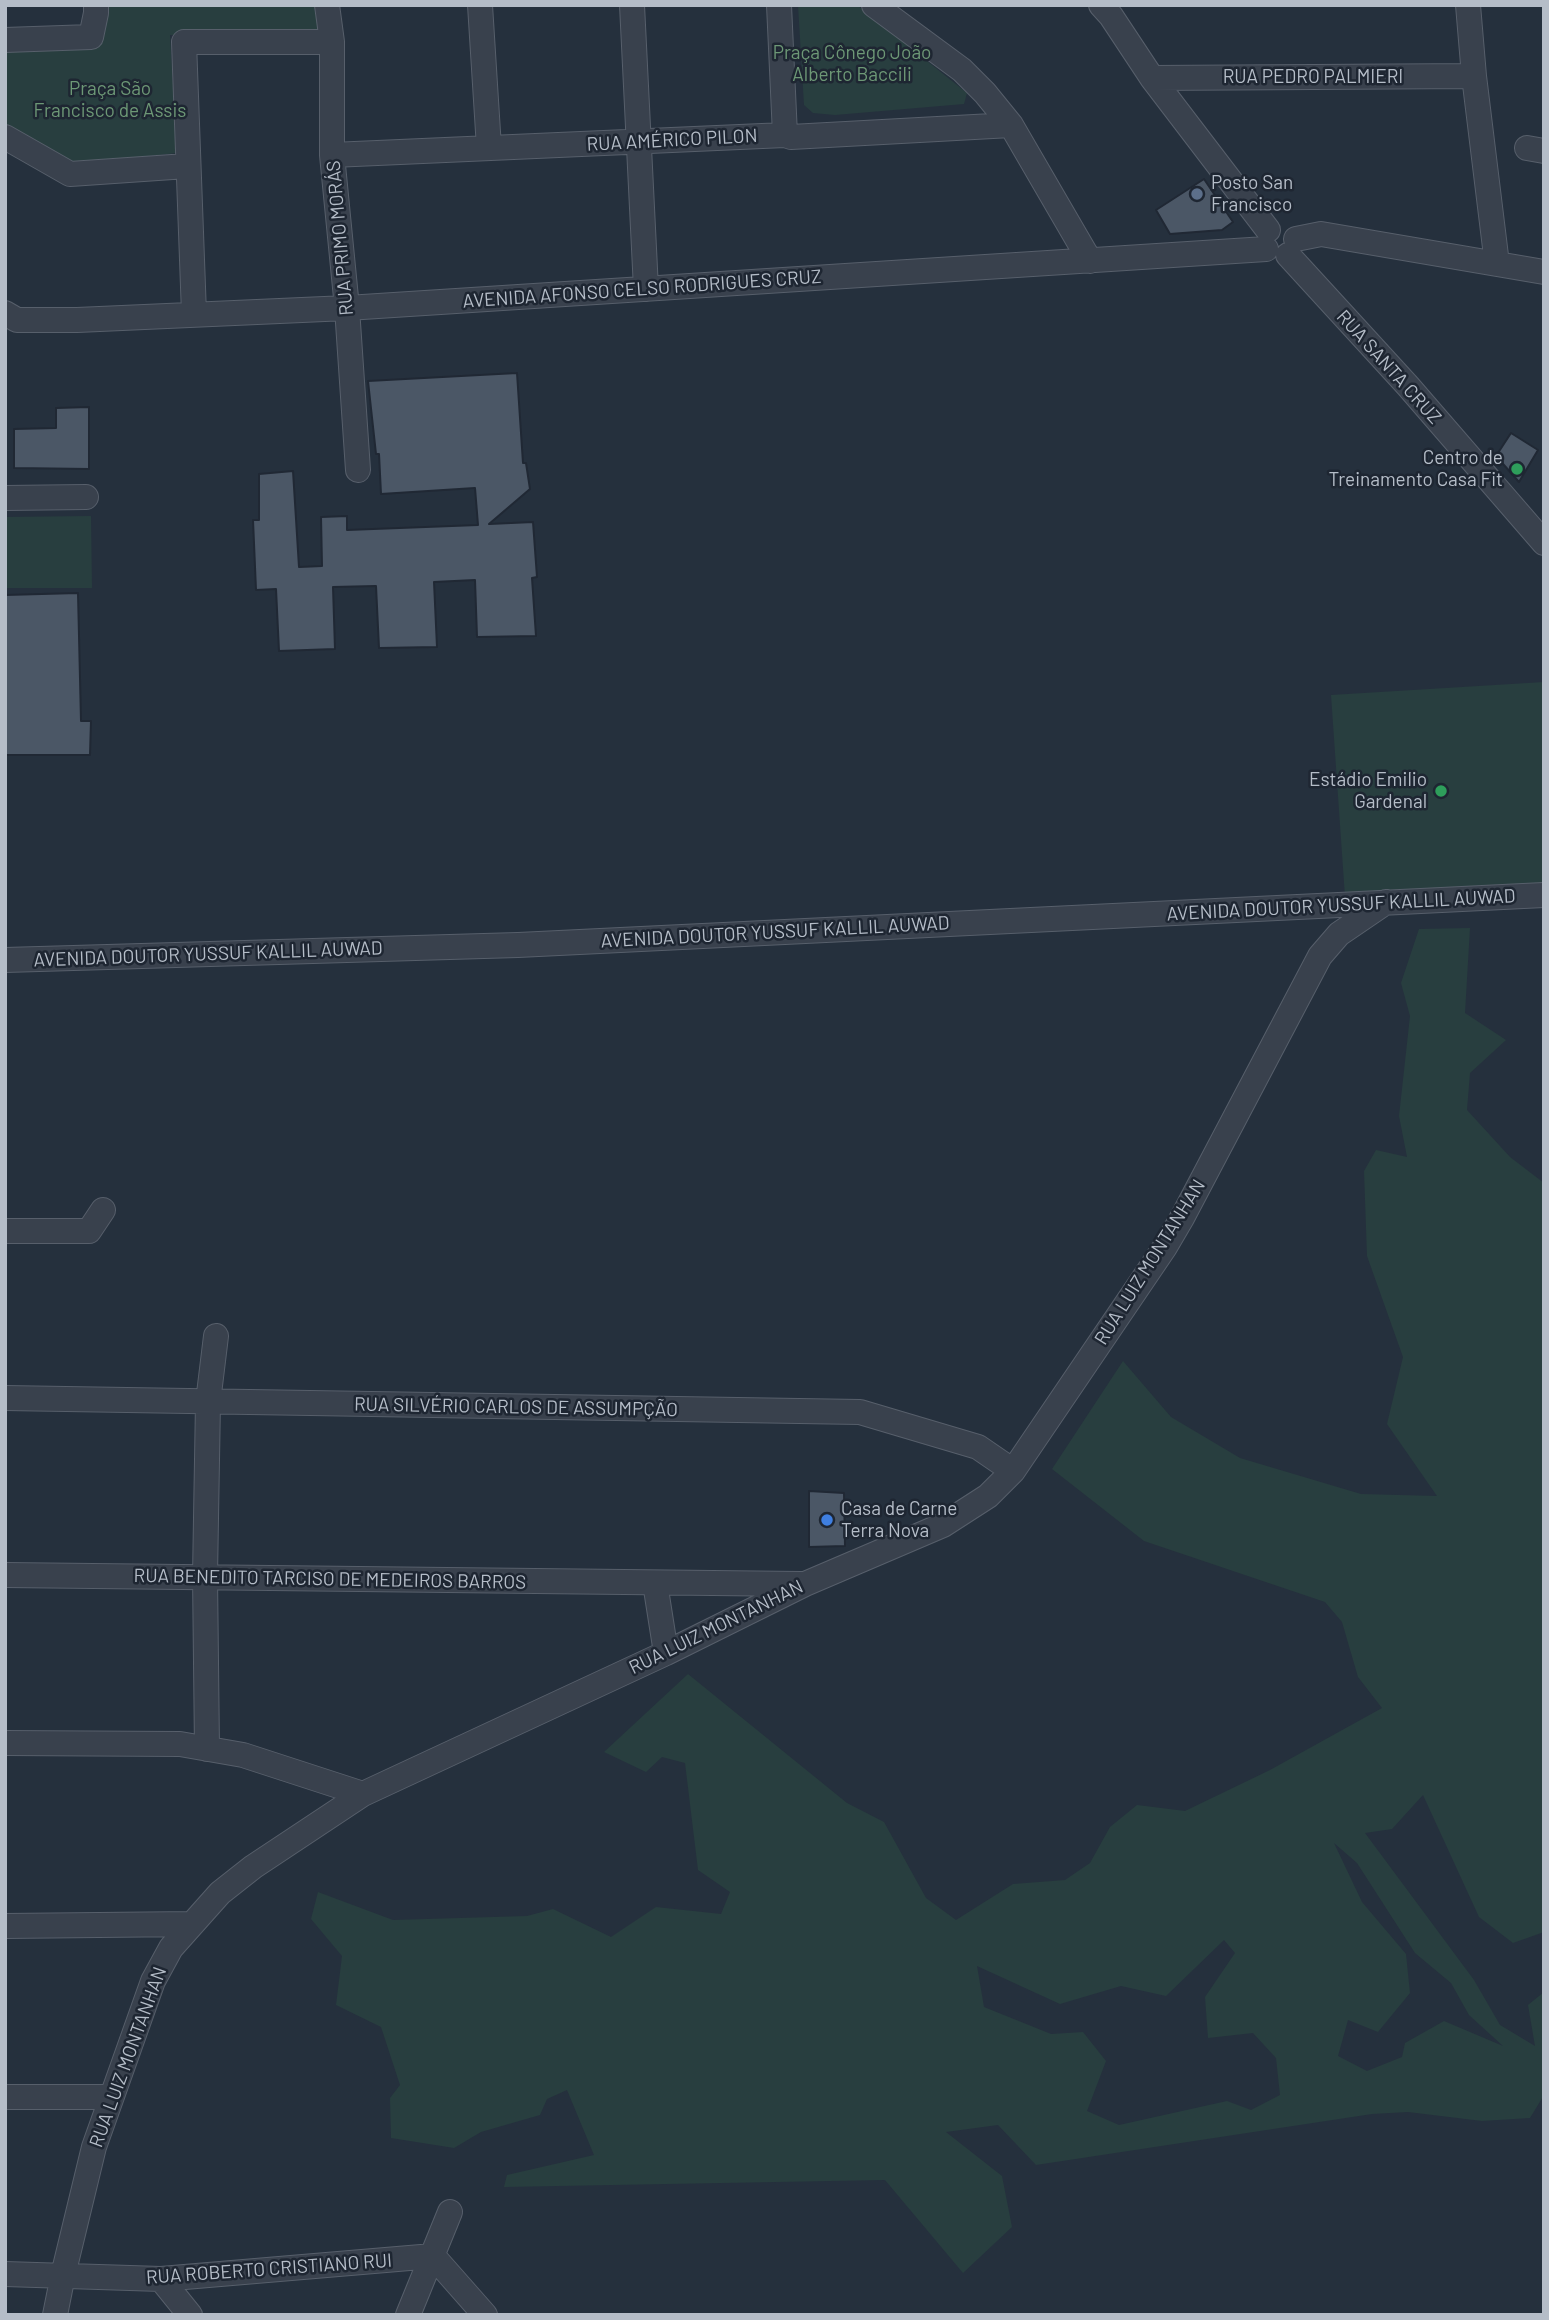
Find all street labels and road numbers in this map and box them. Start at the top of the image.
street label: RUA PEDRO PALMIERI [1223,66,1403,88]
street label: RUA AMÉRICO PILON [586,124,758,156]
street label: RUA PRIMO MORÁS [322,159,358,317]
street label: AVENIDA AFONSO CELSO RODRIGUES CRUZ [462,265,822,313]
street label: RUA SANTA CRUZ [1332,305,1446,429]
street label: AVENIDA DOUTOR YUSSUF KALLIL AUWAD [1166,884,1516,926]
street label: AVENIDA DOUTOR YUSSUF KALLIL AUWAD [600,911,950,953]
street label: AVENIDA DOUTOR YUSSUF KALLIL AUWAD [33,937,383,971]
street label: RUA LUIZ MONTANHAN [1090,1175,1210,1349]
street label: RUA SILVÉRIO CARLOS DE ASSUMPÇÃO [354,1393,678,1421]
street label: RUA BENEDITO TARCISO DE MEDEIROS BARROS [134,1564,526,1594]
street label: RUA LUIZ MONTANHAN [625,1575,807,1679]
street label: RUA LUIZ MONTANHAN [85,1964,171,2150]
street label: RUA ROBERTO CRISTIANO RUI [145,2249,393,2289]

